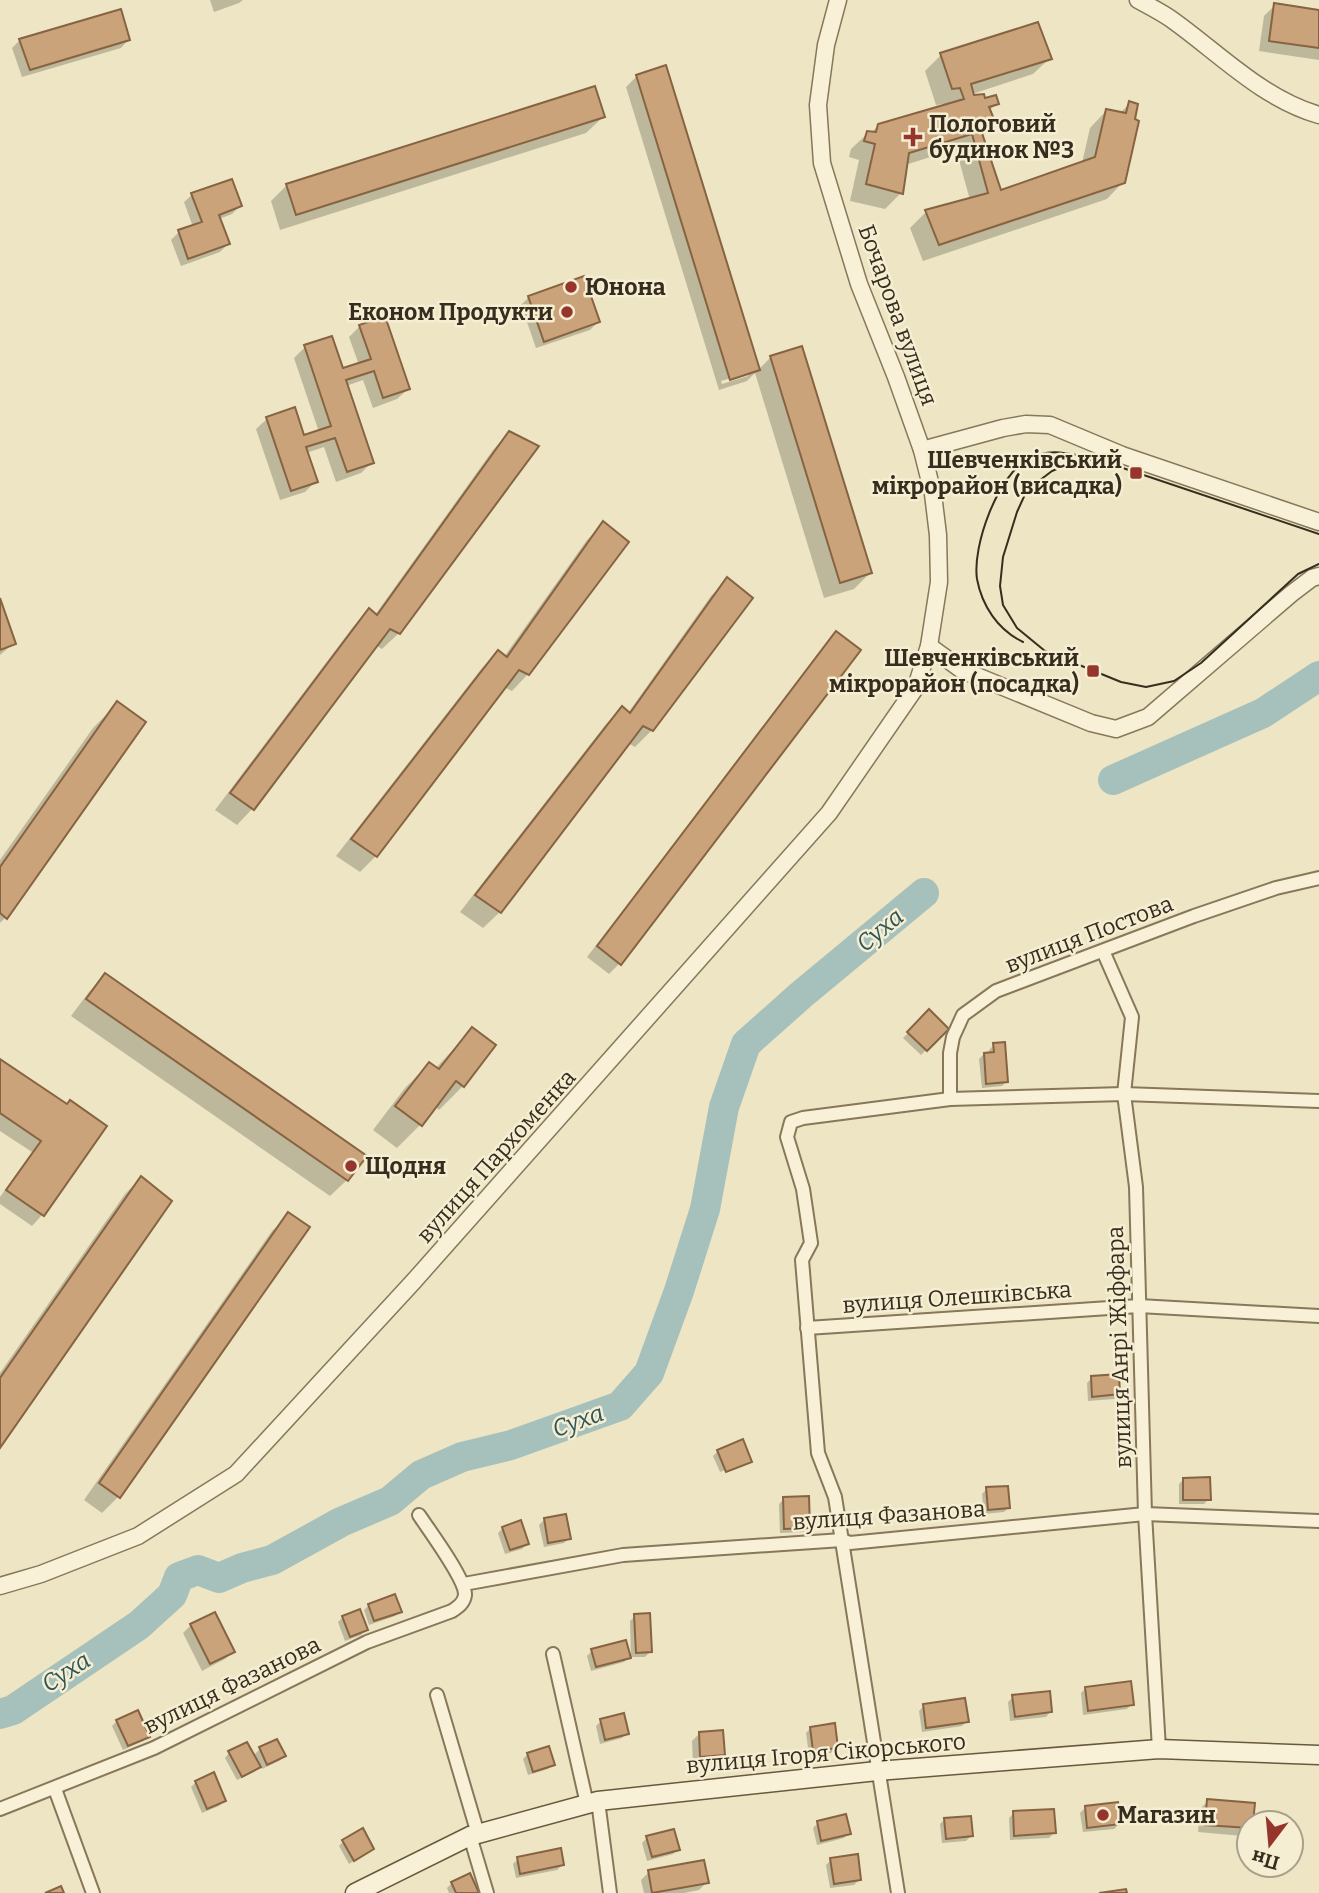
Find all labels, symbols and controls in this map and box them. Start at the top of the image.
place label: Пологовий будинок №3 [929,110,1074,164]
marker: Пологовий будинок №3 [903,127,923,147]
street label: Бочарова вулиця [852,221,944,409]
place label: Юнона [585,273,666,301]
marker: Юнона [563,279,579,295]
place label: Економ Продукти [348,298,553,326]
marker: Економ Продукти [559,304,575,320]
place label: Шевченківський мікрорайон (висадка) [872,446,1122,500]
marker: Шевченківський мікрорайон (висадка) [1128,465,1144,481]
place label: Шевченківський мікрорайон (посадка) [829,644,1079,698]
marker: Шевченківський мікрорайон (посадка) [1085,663,1101,679]
street label: вулиця Постова [1001,889,1177,979]
water label: Суха [851,902,909,958]
street label: вулиця Пархоменка [411,1063,582,1249]
place label: Щодня [365,1152,446,1180]
marker: Щодня [343,1158,359,1174]
street label: вулиця Анрі Жіффара [1101,1225,1137,1469]
street label: вулиця Олешківська [841,1275,1073,1319]
water label: Суха [549,1399,607,1443]
street label: вулиця Фазанова [792,1494,987,1536]
street label: вулиця Фазанова [139,1630,325,1740]
water label: Суха [36,1646,96,1698]
street label: вулиця Ігоря Сікорського [685,1727,967,1779]
place label: Магазин [1117,1801,1216,1829]
marker: Магазин [1095,1807,1111,1823]
north arrow [1235,1809,1305,1879]
text: Пн [1249,1845,1282,1875]

